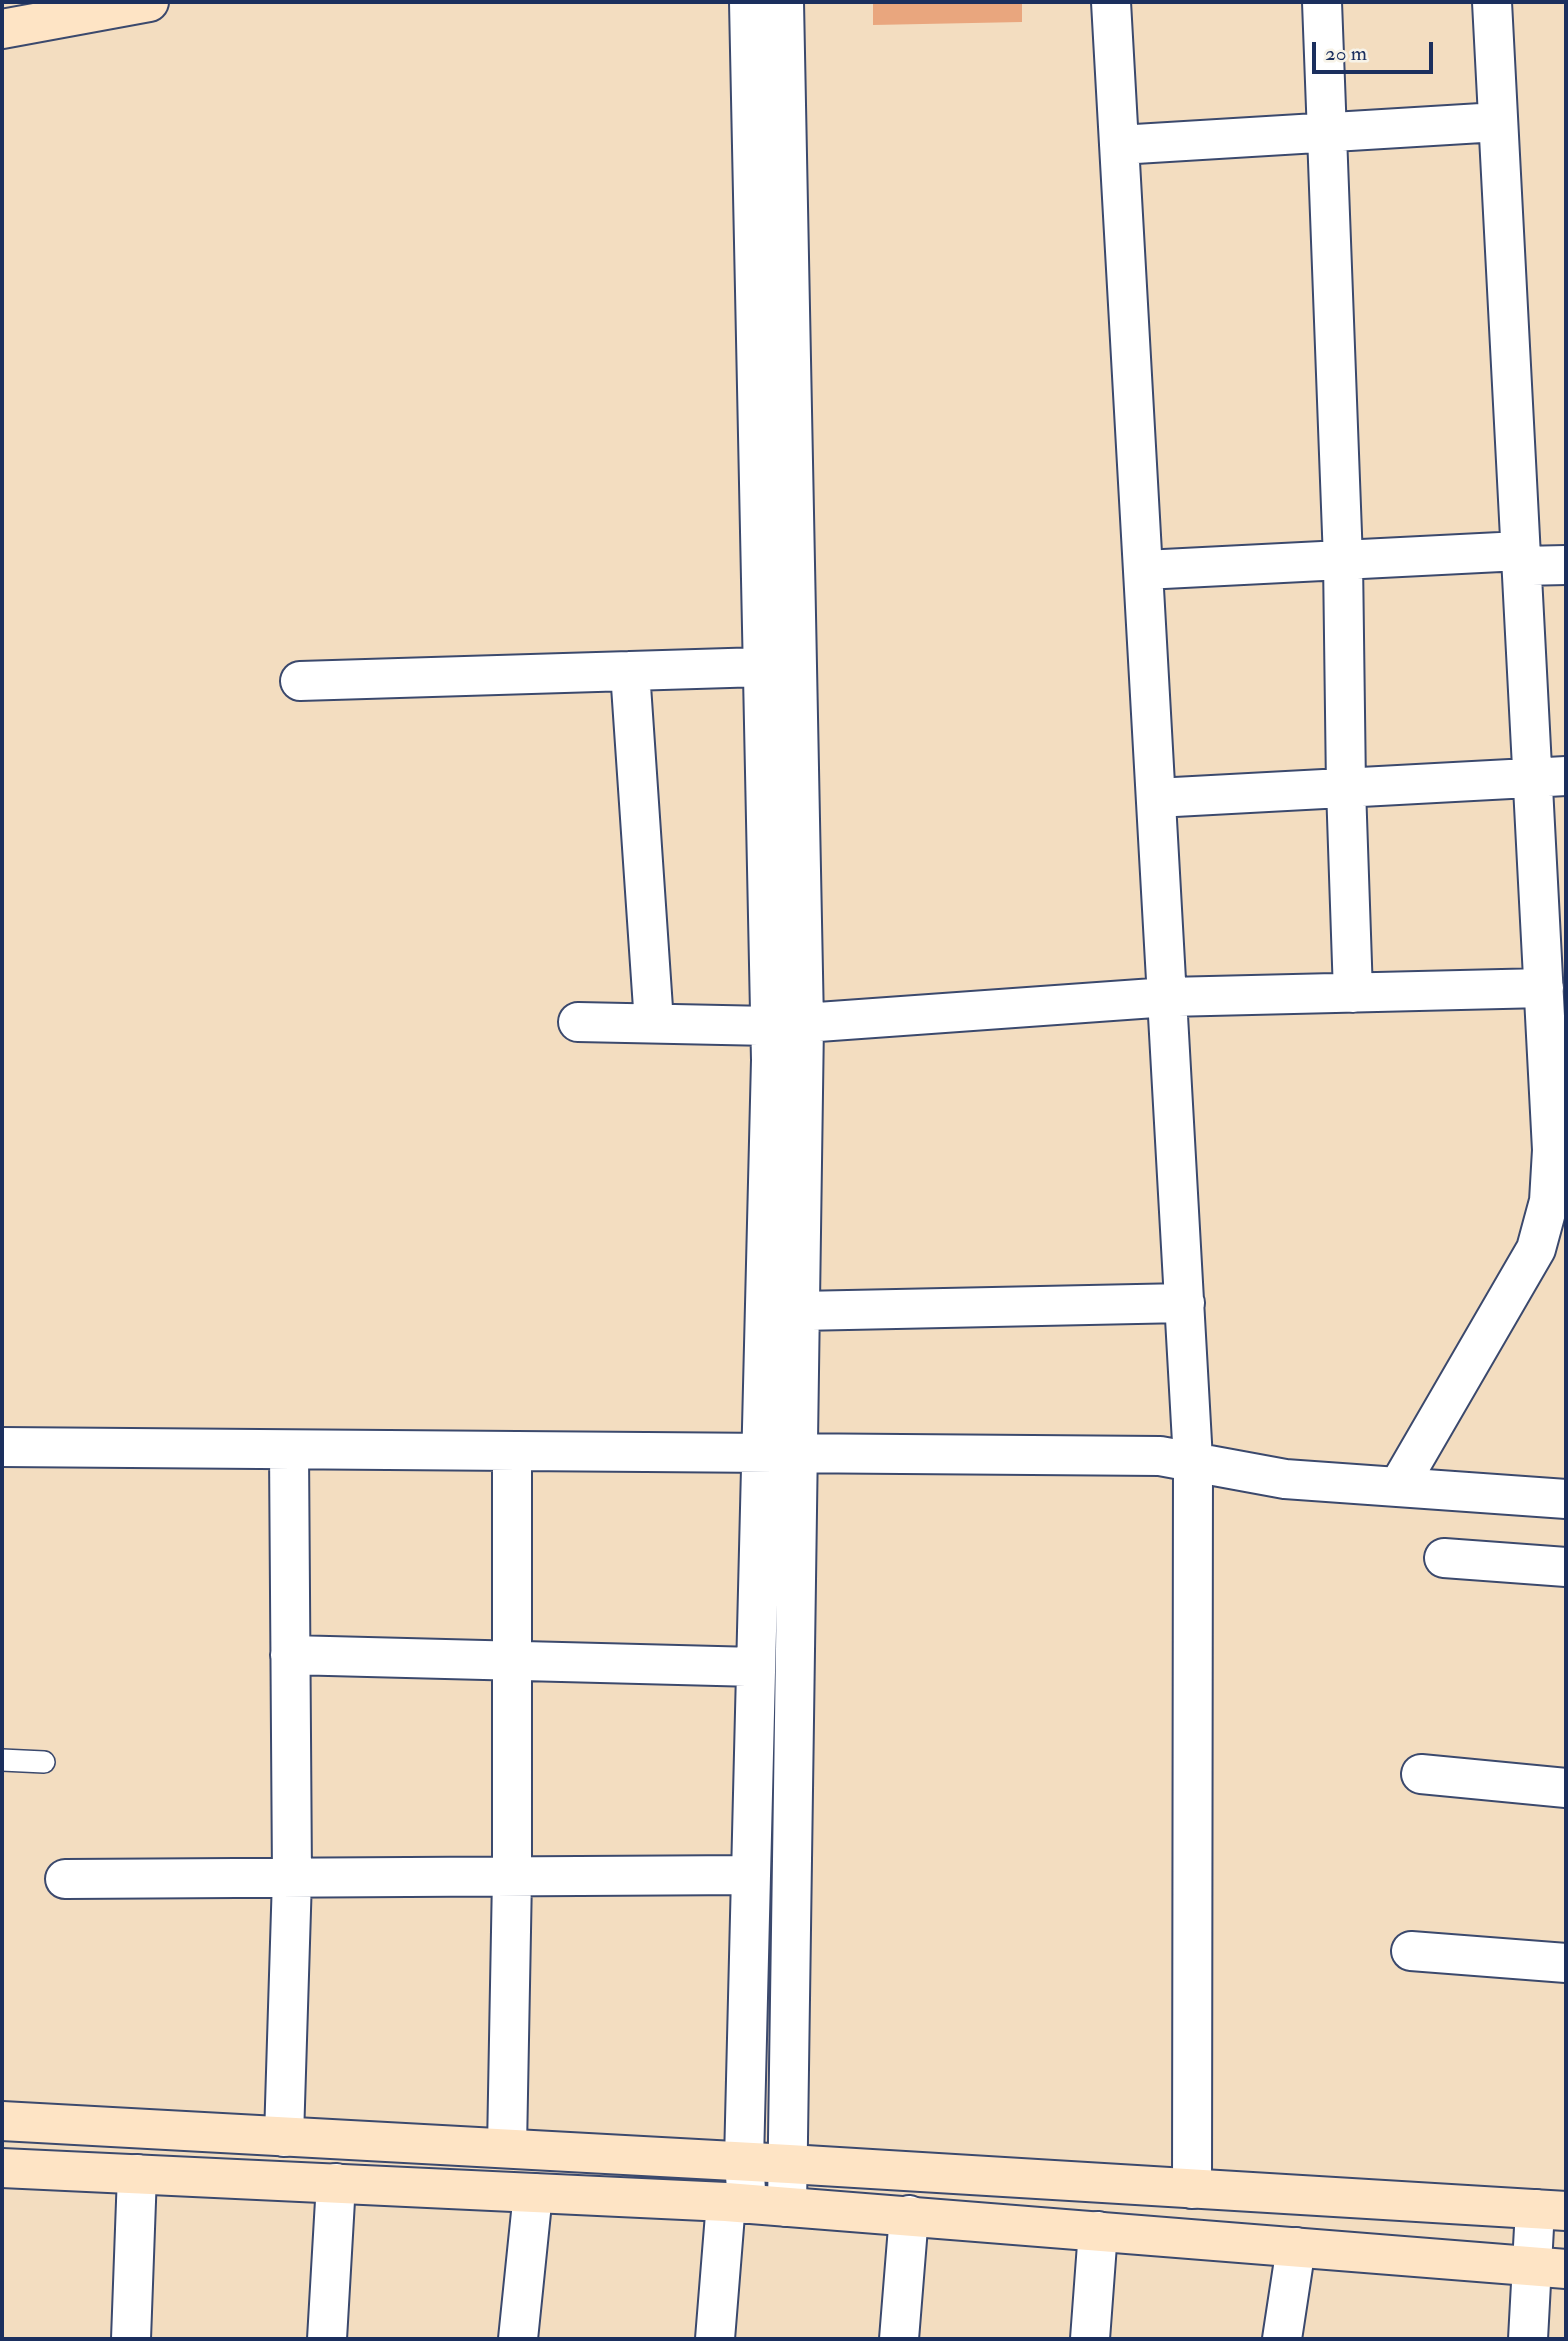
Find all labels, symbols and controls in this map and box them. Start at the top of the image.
scale bar [1316,28,1437,72]
text: 20 m [1325,40,1367,67]

